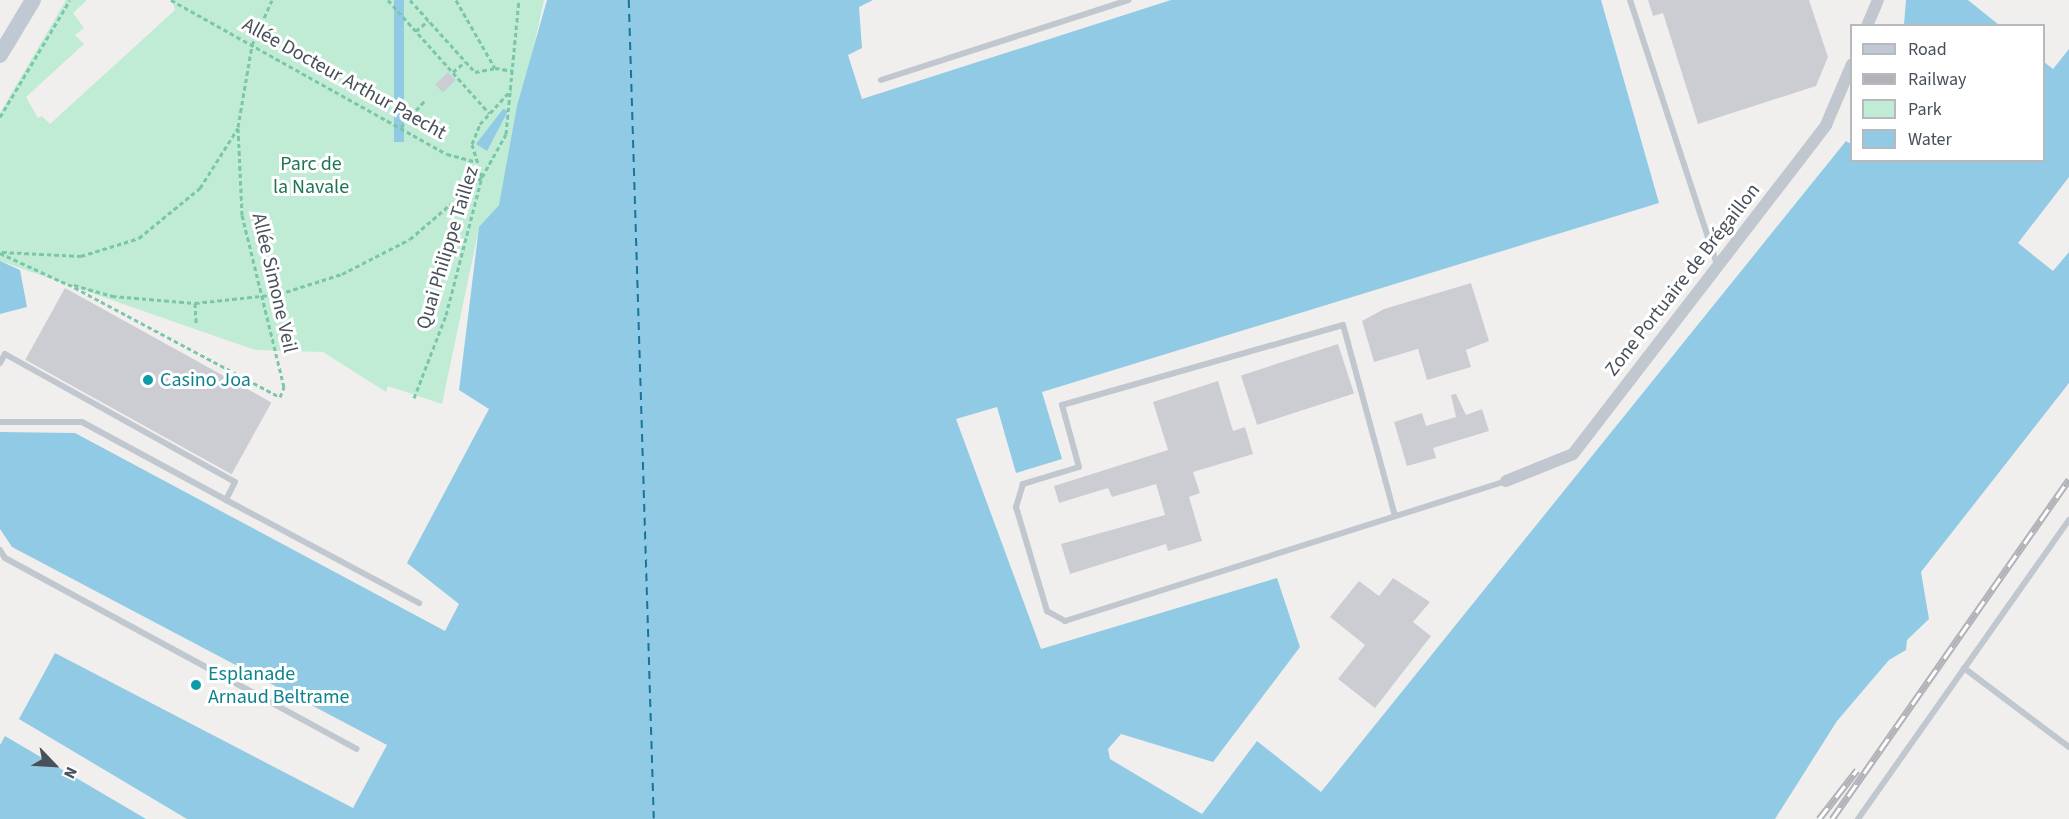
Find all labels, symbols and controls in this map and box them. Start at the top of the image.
street label: Allée Docteur Arthur Paecht [238,13,450,145]
legend [1850,24,2045,162]
text: Road [1908,37,1947,62]
text: Railway [1908,67,1967,92]
text: Park [1908,97,1942,122]
text: Water [1908,127,1952,152]
park label: Parc de la Navale [273,153,349,200]
street label: Quai Philippe Taillez [412,164,484,332]
street label: Zone Portuaire de Brégaillon [1600,179,1766,381]
street label: Allée Simone Veil [246,211,302,355]
place label: Casino Joa [160,368,251,392]
marker: Casino Joa [141,373,155,387]
place label: Esplanade Arnaud Beltrame [208,662,349,709]
marker: Esplanade Arnaud Beltrame [189,678,203,692]
north arrow [24,735,84,795]
text: N [58,763,83,782]

